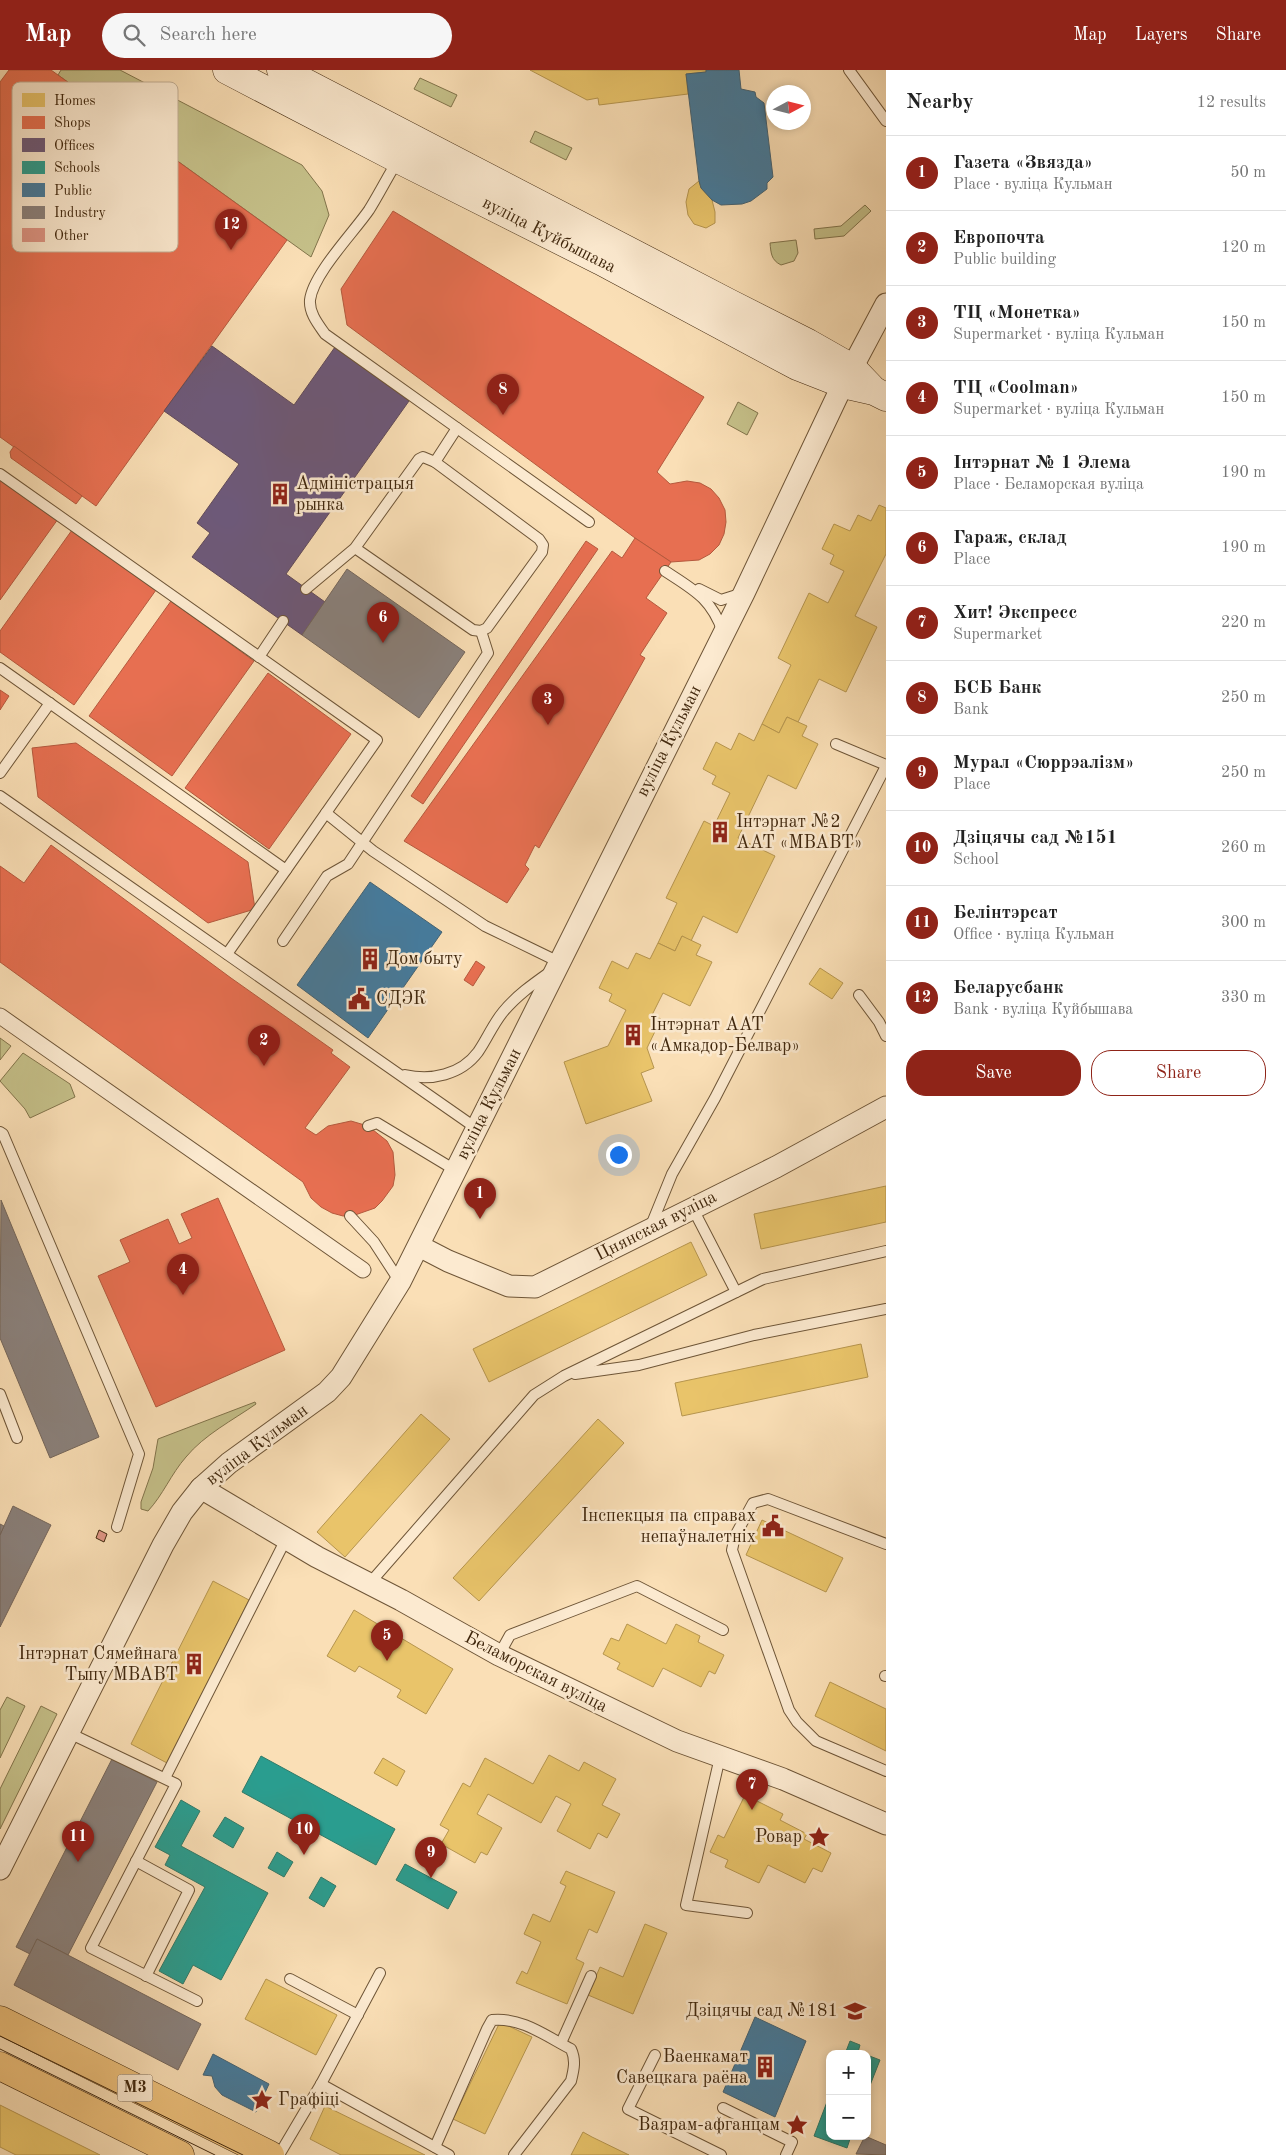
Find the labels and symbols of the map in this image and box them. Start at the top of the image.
legend [12,82,178,252]
north arrow [766,85,811,130]
text: Homes [54,94,96,108]
text: Shops [54,116,91,130]
text: Offices [54,139,94,153]
text: Schools [54,161,100,175]
text: Public [54,184,92,198]
street label: вуліца Куйбышава [479,194,619,276]
text: Industry [54,206,107,220]
pin: 12 [215,209,247,250]
text: Other [54,229,89,243]
pin: 8 [487,374,519,415]
place label: Адміністрацыя рынка [296,475,414,514]
building icon: Адміністрацыя рынка [267,481,293,507]
pin: 6 [367,602,399,643]
street label: вуліца Кульман [633,682,705,800]
pin: 3 [532,684,564,725]
place label: Інтэрнат №2 ААТ «МВАВТ» [736,813,862,852]
building icon: Інтэрнат №2 ААТ «МВАВТ» [707,819,733,845]
building icon: Дом быту [357,946,383,972]
place label: Дом быту [386,950,463,968]
public building icon: СДЭК [346,986,372,1012]
place label: СДЭК [376,990,426,1008]
place label: Інтэрнат ААТ «Амкадор-Белвар» [650,1016,800,1055]
building icon: Інтэрнат ААТ «Амкадор-Белвар» [620,1022,646,1048]
pin: 2 [248,1025,280,1066]
street label: вуліца Кульман [453,1045,525,1163]
your location [606,1142,632,1168]
pin: 1 [464,1178,496,1219]
street label: Цнянская вуліца [592,1188,720,1264]
pin: 4 [167,1254,199,1295]
street label: вуліца Кульман [203,1401,311,1489]
place label: Інспекцыя па справах непаўналетніх [581,1507,756,1546]
public building icon: Інспекцыя па справах непаўналетніх [760,1513,786,1539]
pin: 5 [371,1620,403,1661]
street label: Беламорская вуліца [462,1628,610,1716]
place label: Інтэрнат Сямейнага Тыпу МВАВТ [18,1645,178,1684]
building icon: Інтэрнат Сямейнага Тыпу МВАВТ [181,1651,207,1677]
pin: 7 [736,1769,768,1810]
pin: 10 [288,1814,320,1855]
pin: 11 [62,1821,94,1862]
place icon: Ровар [806,1824,832,1850]
place label: Ровар [755,1828,802,1846]
pin: 9 [415,1837,447,1878]
school or university icon: Дзіцячы сад №181 [842,1998,868,2024]
place label: Дзіцячы сад №181 [686,2002,838,2020]
place label: Ваенкамат Савецкага раёна [616,2048,748,2087]
building icon: Ваенкамат Савецкага раёна [752,2054,778,2080]
road number: М3 [118,2075,152,2102]
place icon: Графіці [249,2087,275,2113]
place label: Графіці [278,2091,340,2110]
place icon: Ваярам-афганцам [784,2112,810,2138]
place label: Ваярам-афганцам [638,2116,780,2135]

